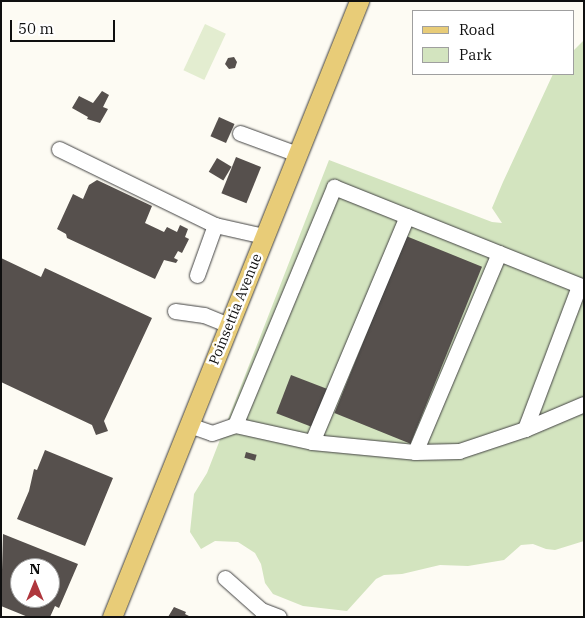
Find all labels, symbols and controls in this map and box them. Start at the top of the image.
scale bar [12,10,118,42]
legend [412,10,575,75]
text: 50 m [18,19,54,38]
text: Road [459,20,495,39]
text: Park [459,45,492,64]
street label: Poinsettia Avenue [205,251,265,367]
north arrow [10,558,60,608]
text: N [29,560,41,578]

